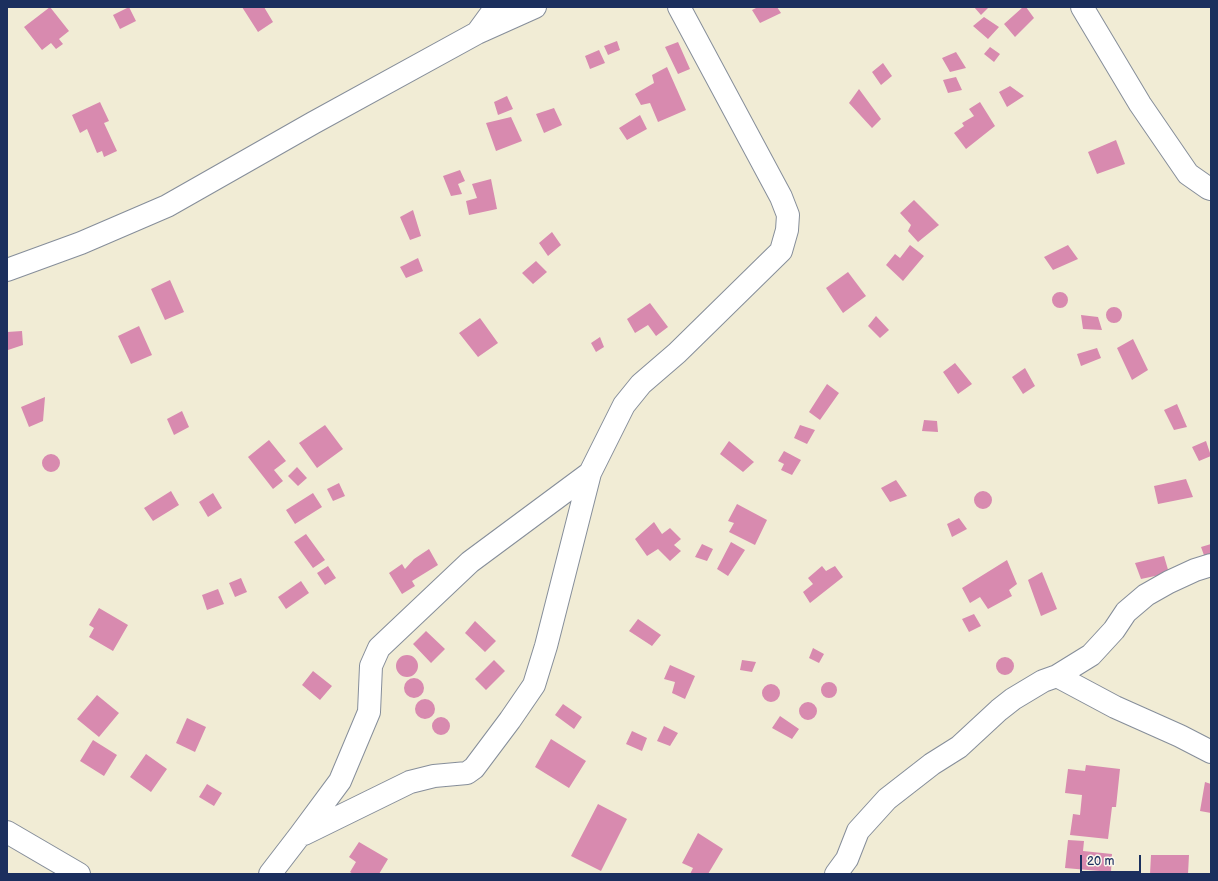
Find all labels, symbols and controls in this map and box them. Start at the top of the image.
scale bar [1082,847,1143,873]
text: 20 m [1087,854,1114,869]

